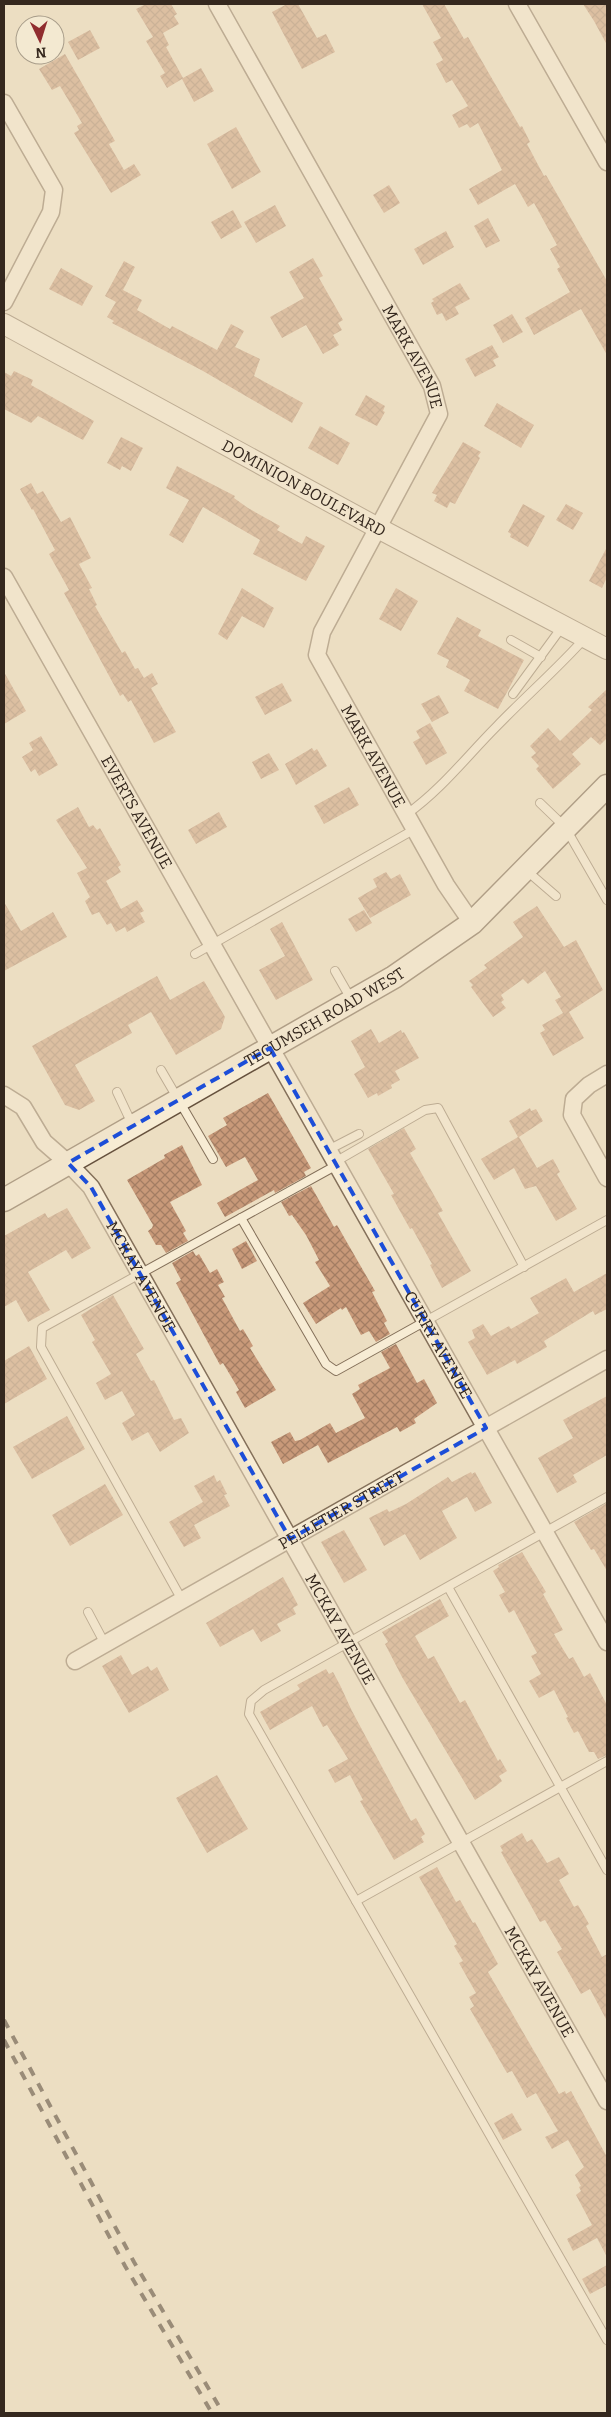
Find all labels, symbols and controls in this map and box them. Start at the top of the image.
north arrow [15,15,65,65]
text: N [35,44,47,61]
street label: MARK AVENUE [379,301,447,411]
street label: DOMINION BOULEVARD [219,435,390,540]
street label: MARK AVENUE [337,701,410,811]
street label: EVERTS AVENUE [98,752,177,872]
street label: TECUMSEH ROAD WEST [241,963,408,1070]
street label: MCKAY AVENUE [103,1218,180,1335]
street label: CURRY AVENUE [401,1287,477,1402]
street label: PELLETIER STREET [275,1467,407,1553]
street label: MCKAY AVENUE [302,1570,379,1688]
street label: MCKAY AVENUE [501,1923,578,2040]

